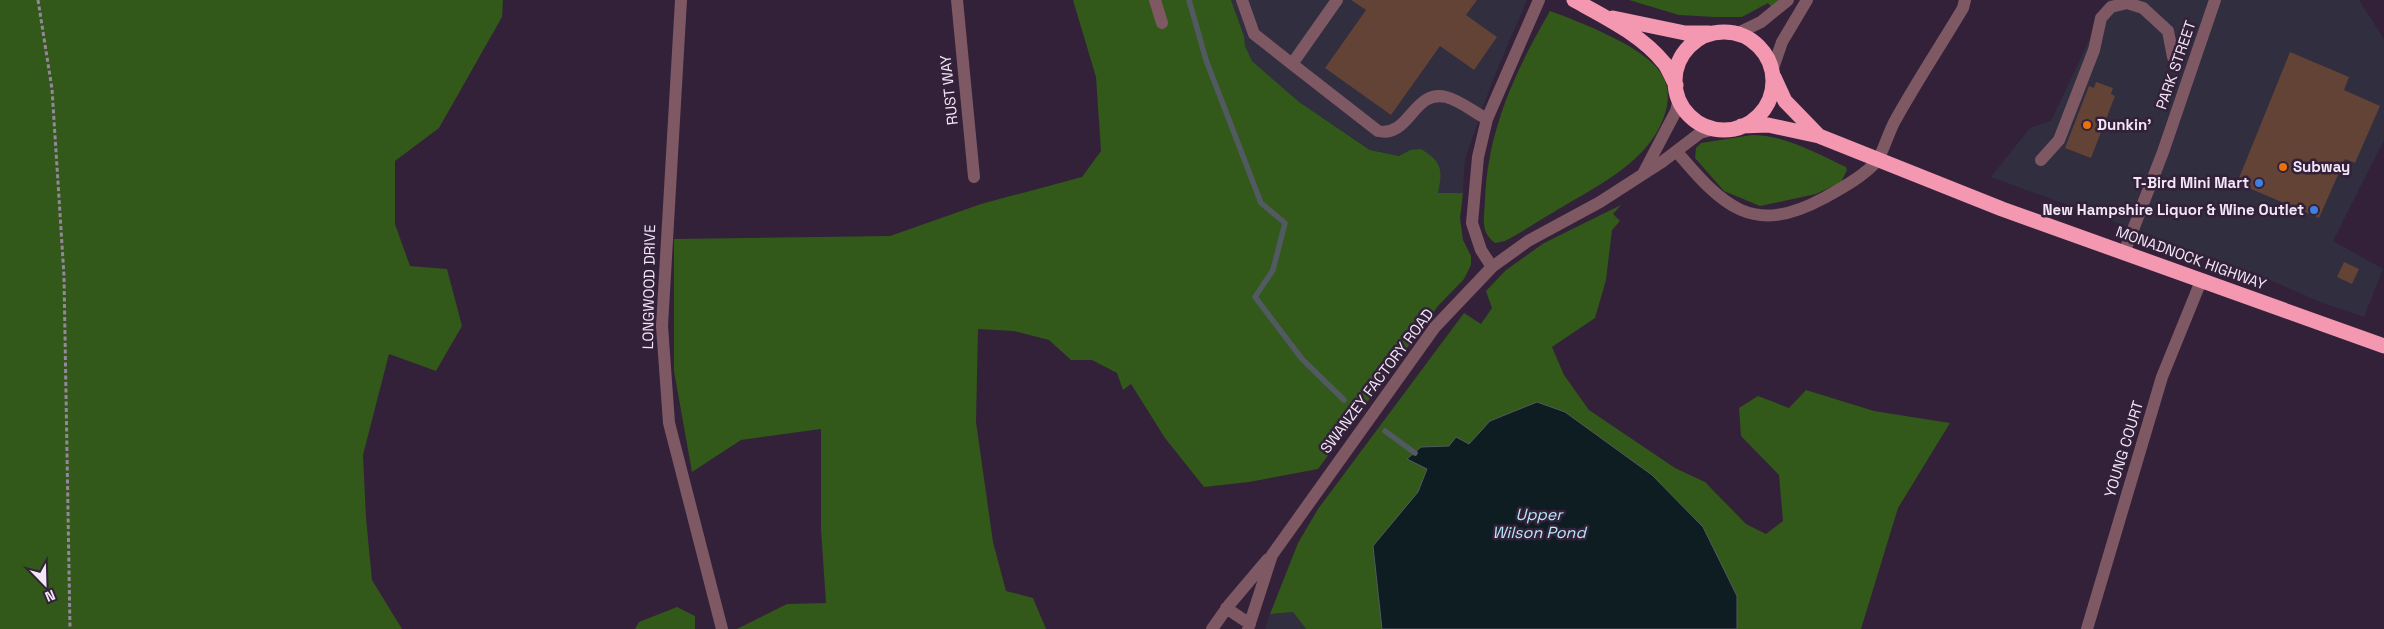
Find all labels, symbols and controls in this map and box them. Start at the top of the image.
street label: PARK STREET [2151,18,2200,112]
street label: RUST WAY [935,54,962,126]
place label: Dunkin' [2097,115,2151,134]
marker: Dunkin' [2081,119,2093,131]
place label: Subway [2293,157,2350,176]
marker: Subway [2277,161,2289,173]
place label: T-Bird Mini Mart [2133,173,2249,192]
marker: T-Bird Mini Mart [2253,177,2265,189]
place label: New Hampshire Liquor & Wine Outlet [2043,200,2304,219]
marker: New Hampshire Liquor & Wine Outlet [2308,204,2320,216]
street label: MONADNOCK HIGHWAY [2113,222,2269,294]
street label: LONGWOOD DRIVE [638,224,659,350]
street label: SWANZEY FACTORY ROAD [1316,304,1437,457]
street label: YOUNG COURT [2100,398,2147,500]
water label: Upper Wilson Pond [1492,504,1587,543]
north arrow [20,559,70,609]
text: N [42,586,58,606]

